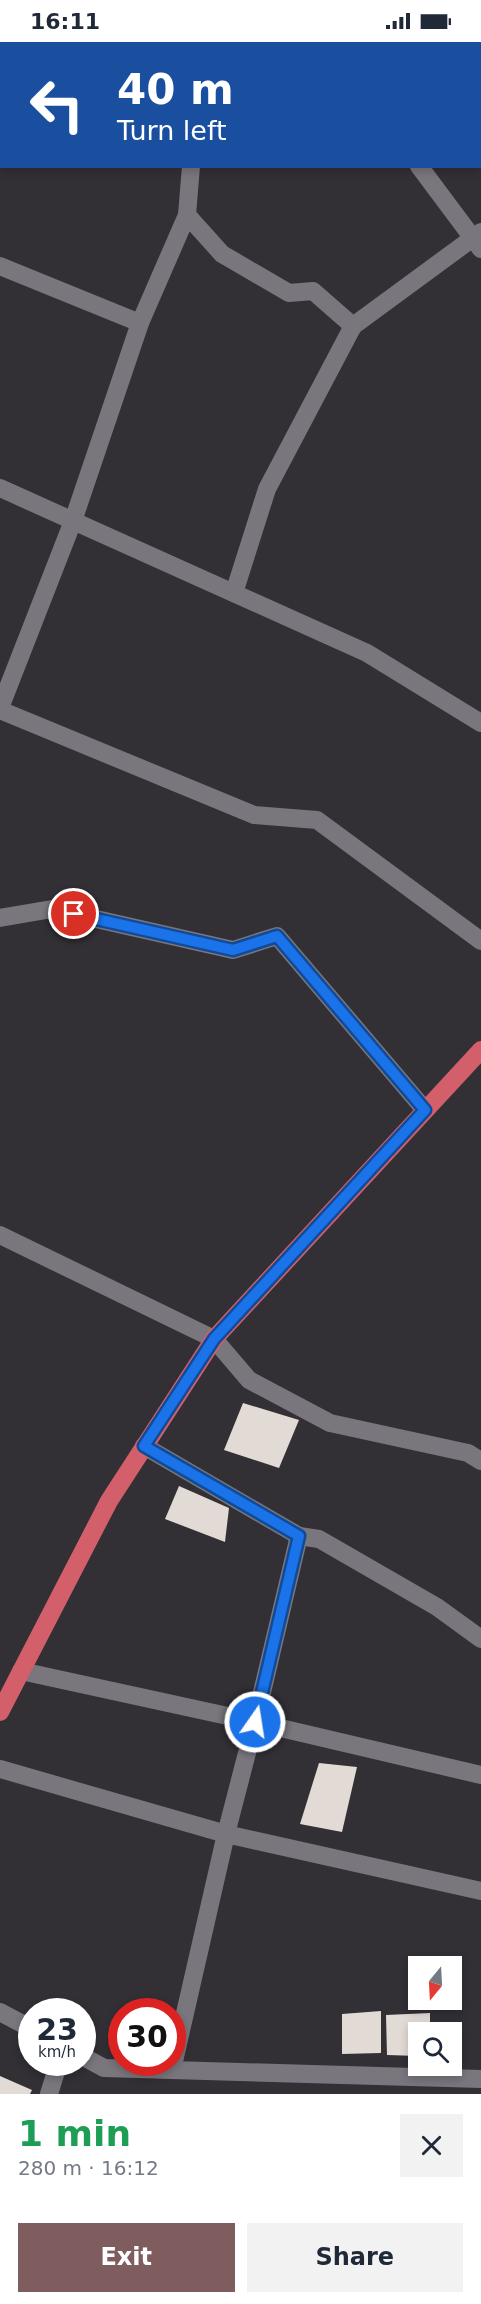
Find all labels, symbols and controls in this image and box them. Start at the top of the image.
text: 16:11 [30,9,100,34]
text: 40 m [117,65,234,114]
icon: left [18,66,96,144]
text: Turn left [117,115,227,146]
pin [48,888,99,939]
icon: arrive [57,897,90,930]
position arrow [223,1690,287,1754]
north arrow [408,1956,462,2010]
map controls [408,1956,462,2076]
speed limit sign: 30 [108,1998,186,2076]
text: 23 [36,2012,78,2047]
button: search [408,2022,462,2076]
text: km/h [38,2043,76,2061]
text: 1 min [18,2113,131,2154]
button: close [400,2114,463,2177]
text: 280 m · 16:12 [18,2156,159,2180]
button: Exit [18,2223,235,2292]
button: Share [247,2223,463,2292]

